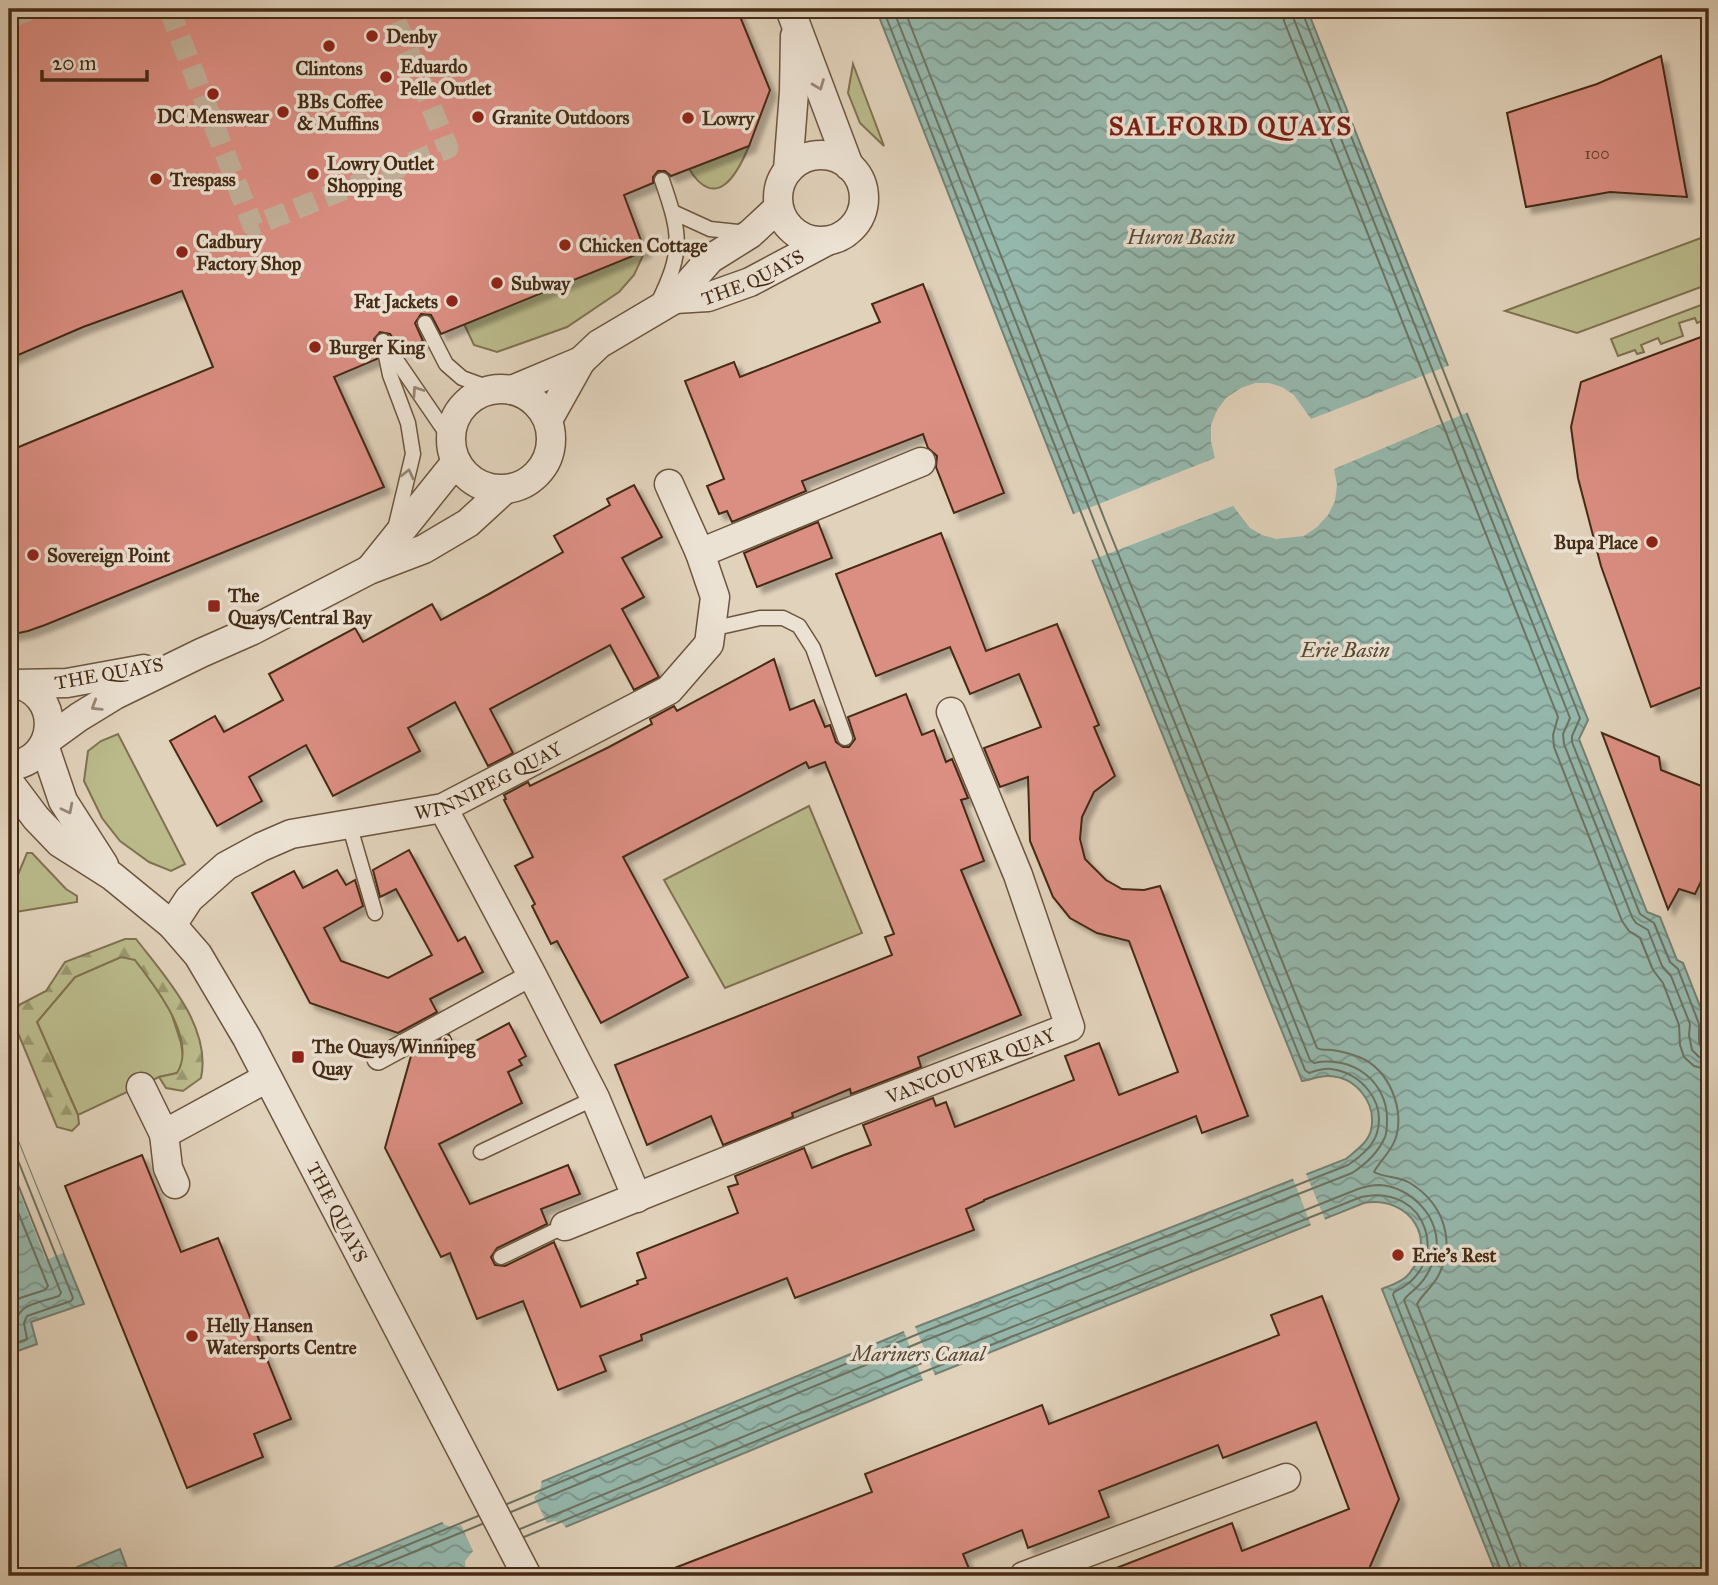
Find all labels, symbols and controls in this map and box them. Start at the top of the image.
place label: Denby [386,25,438,49]
marker: Denby [364,28,380,44]
scale bar [42,38,147,82]
marker: Clintons [321,38,337,54]
text: 20 m [52,50,97,76]
place label: Eduardo Pelle Outlet [400,55,492,100]
place label: Clintons [295,57,363,80]
marker: Eduardo Pelle Outlet [378,69,394,85]
one-way arrow [811,79,825,91]
marker: DC Menswear [205,86,221,102]
place label: BBs Coffee & Muffins [297,90,383,135]
marker: BBs Coffee & Muffins [275,104,291,120]
place label: DC Menswear [157,105,270,128]
place label: Granite Outdoors [492,106,630,129]
place label: Lowry [702,107,755,131]
marker: Granite Outdoors [470,109,486,125]
marker: Lowry [680,110,696,126]
district label: SALFORD QUAYS [1109,110,1353,142]
house number: 100 [1585,144,1609,163]
place label: Lowry Outlet Shopping [327,152,435,198]
marker: Lowry Outlet Shopping [305,166,321,182]
place label: Trespass [169,168,236,192]
marker: Trespass [148,171,164,187]
water label: Huron Basin [1126,224,1235,250]
place label: Cadbury Factory Shop [196,230,302,276]
place label: Chicken Cottage [579,234,708,258]
marker: Chicken Cottage [557,237,573,253]
marker: Cadbury Factory Shop [174,244,190,260]
street label: THE QUAYS [699,244,808,310]
place label: Subway [511,272,571,296]
marker: Subway [489,275,505,291]
place label: Fat Jackets [354,290,438,314]
marker: Fat Jackets [444,293,460,309]
place label: Burger King [329,336,426,360]
marker: Burger King [307,339,323,355]
one-way arrow [413,386,425,399]
one-way arrow [400,468,414,480]
place label: Bupa Place [1554,531,1638,555]
marker: Bupa Place [1644,534,1660,550]
place label: Sovereign Point [47,544,170,568]
marker: Sovereign Point [25,547,41,563]
place label: The Quays/Central Bay [227,584,373,630]
marker: The Quays/Central Bay [206,598,222,614]
water label: Erie Basin [1299,637,1390,663]
street label: THE QUAYS [53,653,165,694]
one-way arrow [91,698,104,711]
street label: WINNIPEG QUAY [413,737,567,825]
one-way arrow [59,802,73,814]
street label: VANCOUVER QUAY [882,1023,1059,1109]
place label: The Quays/Winnipeg Quay [311,1035,476,1081]
marker: The Quays/Winnipeg Quay [290,1049,306,1065]
street label: THE QUAYS [302,1158,373,1266]
place label: Erie's Rest [1412,1244,1496,1267]
marker: Erie's Rest [1390,1247,1406,1263]
place label: Helly Hansen Watersports Centre [206,1314,357,1360]
marker: Helly Hansen Watersports Centre [184,1328,200,1344]
water label: Mariners Canal [849,1341,987,1367]

